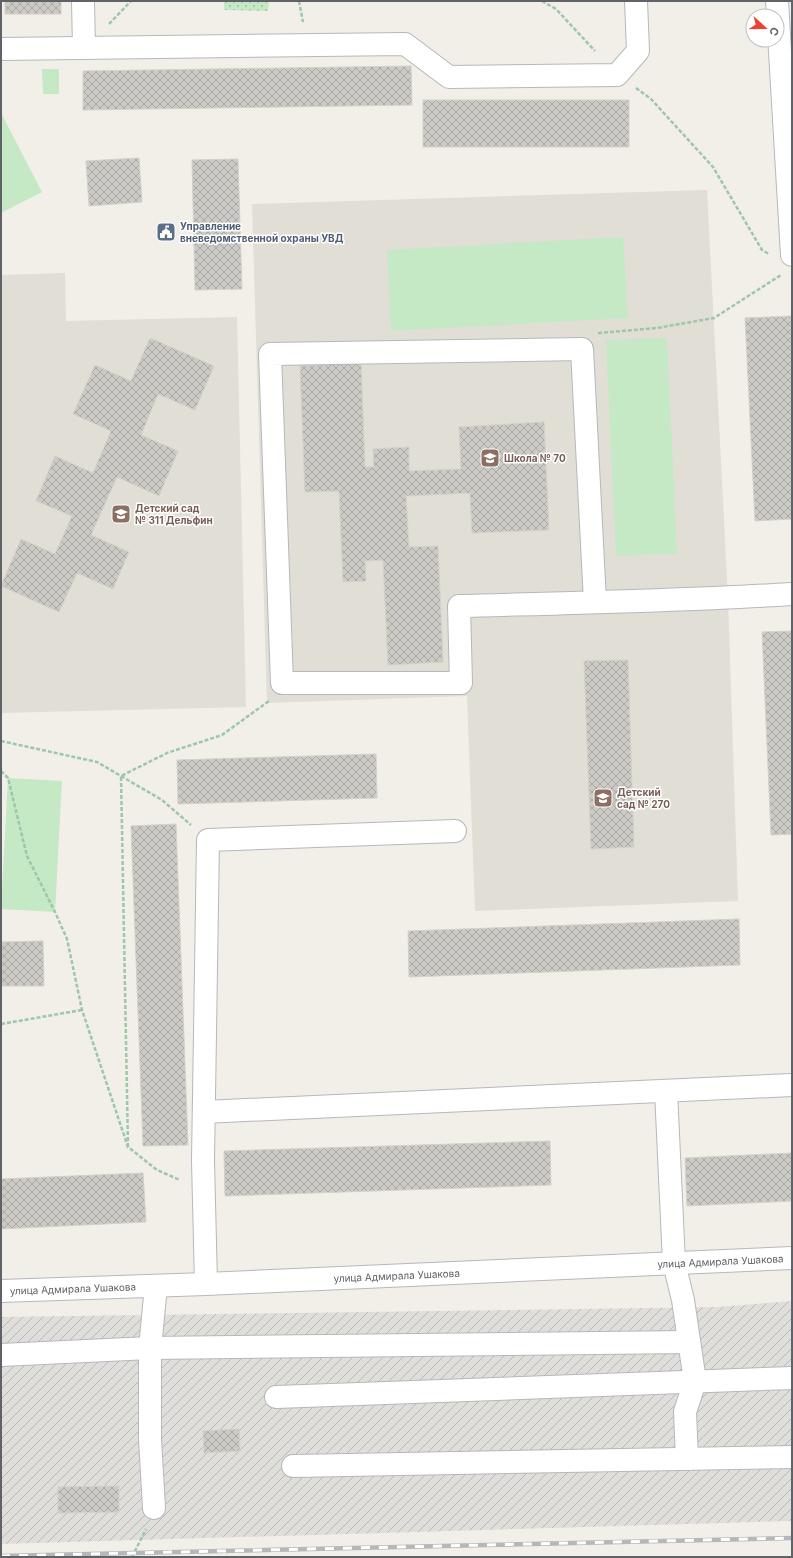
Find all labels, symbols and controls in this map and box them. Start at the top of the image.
north arrow [745,8,785,48]
text: С [766,25,782,38]
place label: Управление вневедомственной охраны УВД [180,220,344,244]
public building icon: Управление вневедомственной охраны УВД [155,221,177,243]
school or university icon: Школа № 70 [479,447,501,469]
place label: Школа № 70 [504,452,566,464]
place label: Детский сад № 311 Дельфин [135,502,213,526]
school or university icon: Детский сад № 311 Дельфин [110,503,132,525]
place label: Детский сад № 270 [617,786,670,810]
school or university icon: Детский сад № 270 [592,787,614,809]
street label: улица Адмирала Ушакова [657,1252,784,1270]
street label: улица Адмирала Ушакова [333,1267,460,1284]
street label: улица Адмирала Ушакова [10,1280,136,1297]

